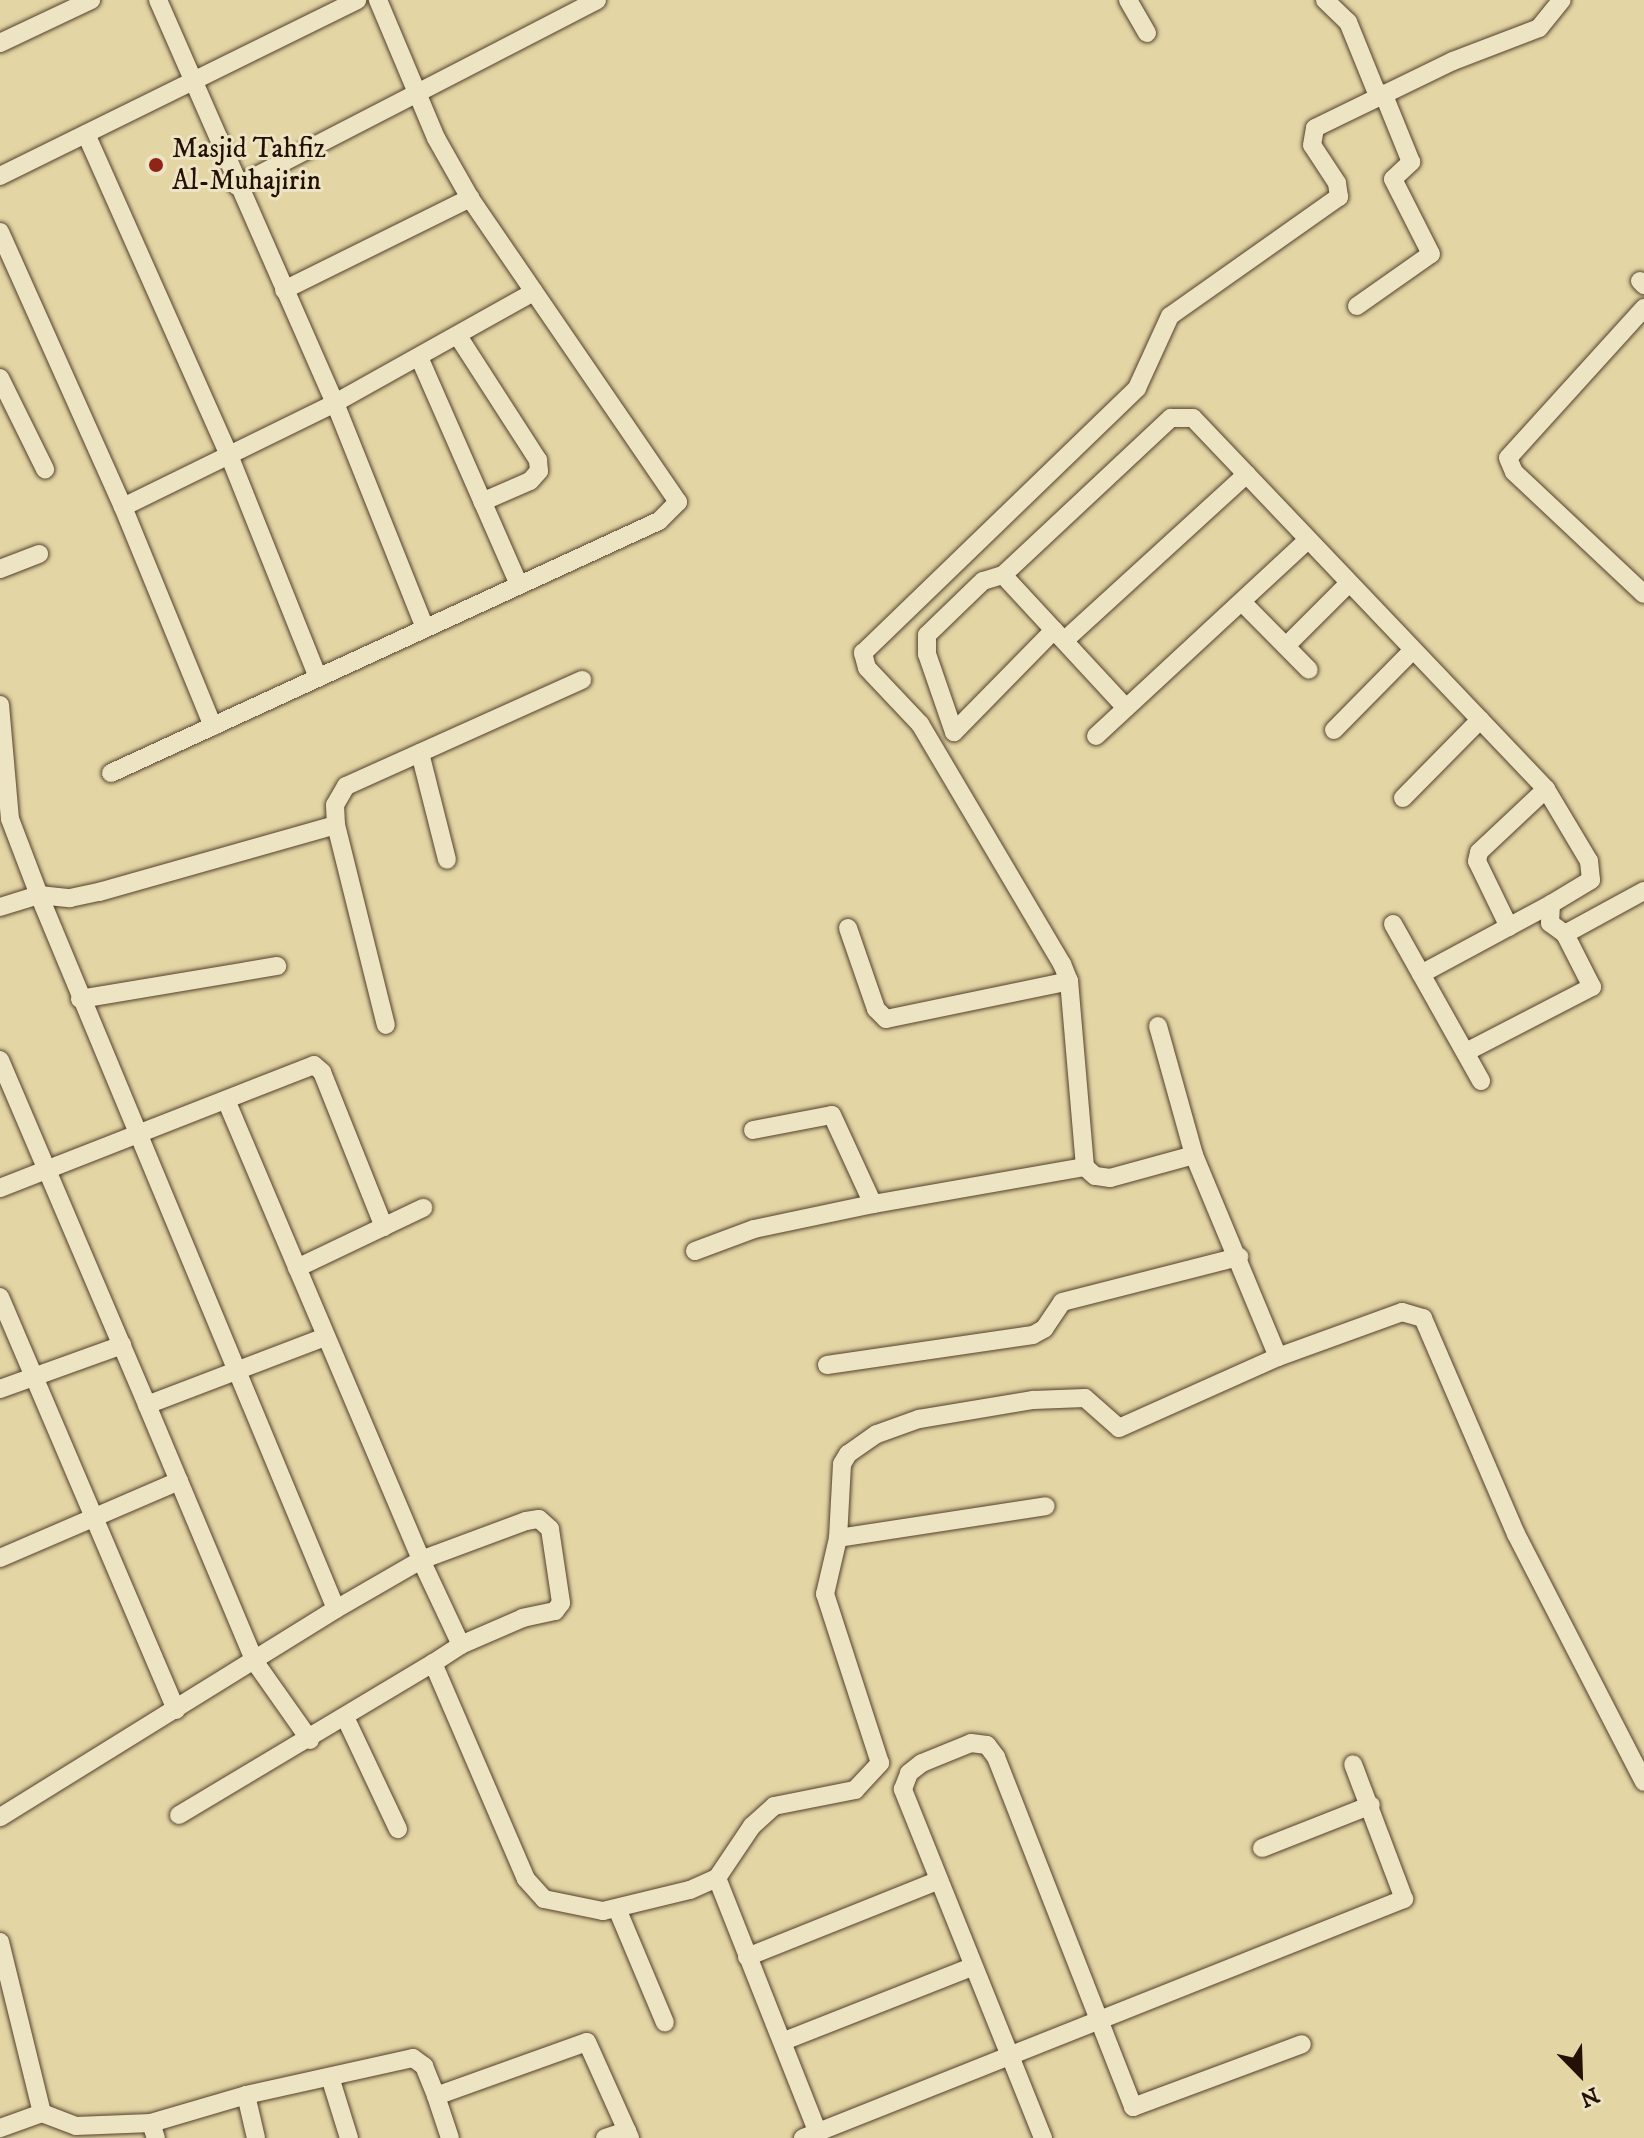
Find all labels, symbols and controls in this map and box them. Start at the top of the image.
place label: Masjid Tahfiz Al-Muhajirin [172,132,326,198]
marker: Masjid Tahfiz Al-Muhajirin [147,156,165,174]
north arrow [1540,2034,1620,2114]
text: N [1576,2081,1603,2113]

